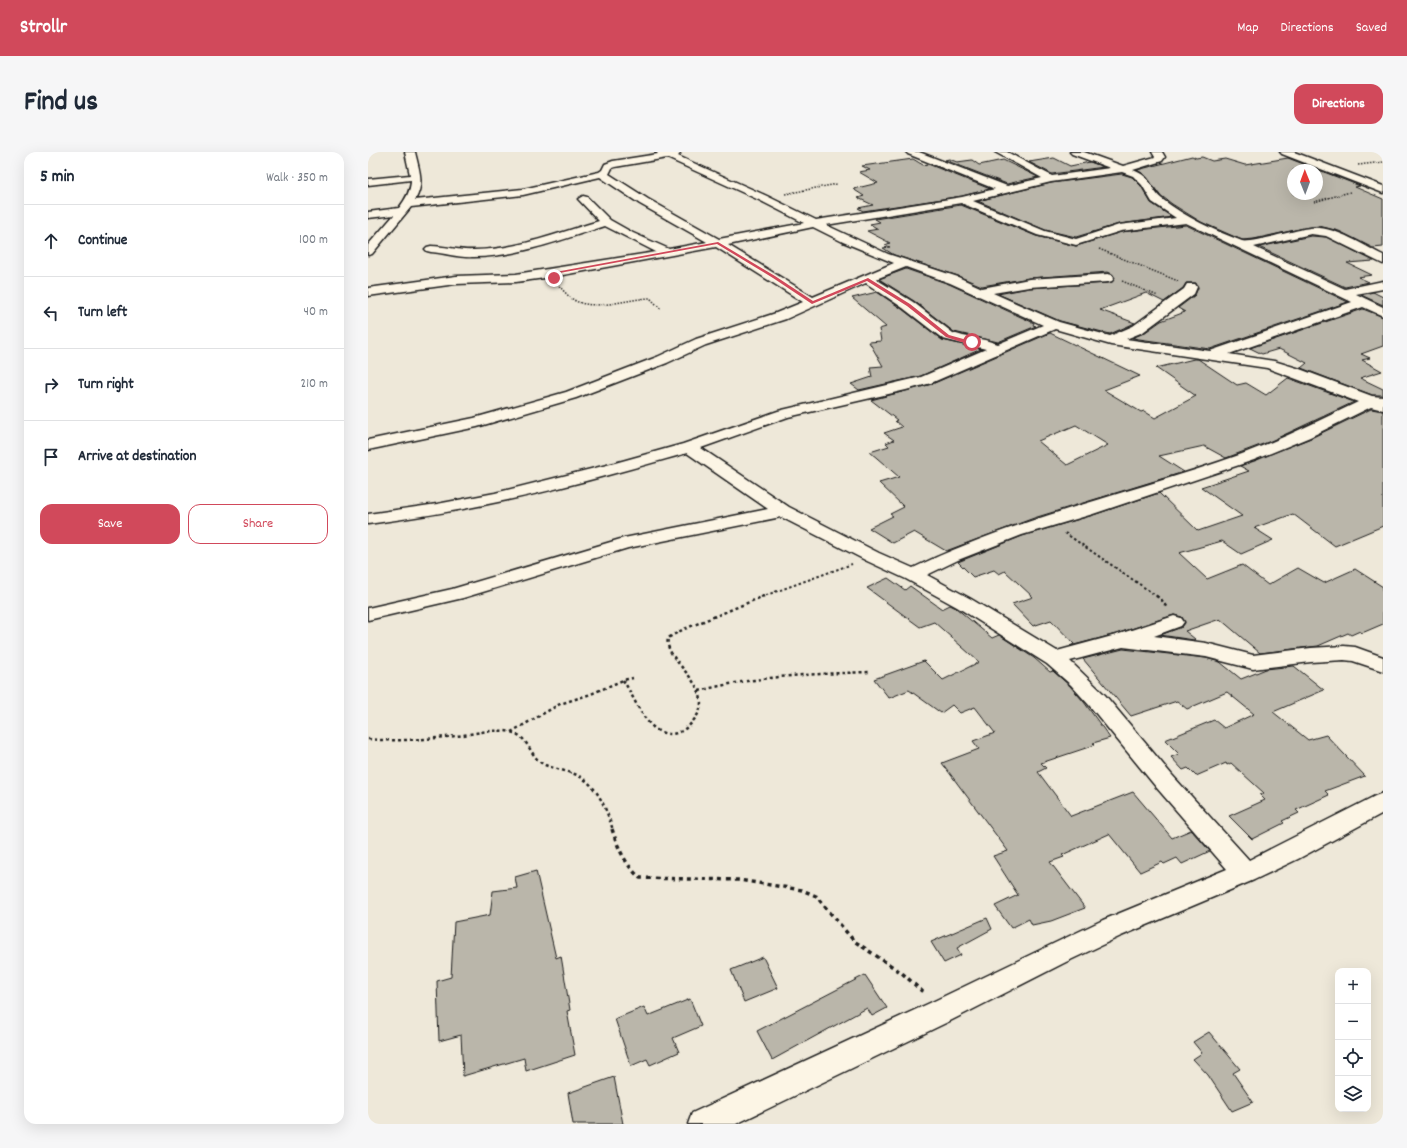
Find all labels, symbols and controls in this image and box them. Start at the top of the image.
text: Strollr [20,15,67,42]
text: Map [1237,18,1259,38]
text: Directions [1281,18,1334,38]
text: Saved [1356,18,1387,38]
text: Find us [24,84,98,124]
button: Directions [1294,84,1383,124]
north arrow [1287,164,1323,200]
text: 5 min [40,166,74,190]
text: Walk · 350 m [266,169,328,188]
icon: ahead [40,230,62,252]
text: Continue [78,230,127,252]
text: 100 m [299,231,328,250]
route end [545,269,563,287]
icon: left [40,302,62,324]
text: Turn left [78,302,127,324]
text: 40 m [304,303,328,322]
route start [963,333,981,351]
icon: right [40,374,62,396]
text: Turn right [78,374,134,396]
text: 210 m [300,375,328,394]
icon: arrive [40,446,62,468]
text: Arrive at destination [78,446,196,468]
button: Save [40,504,180,544]
button: Share [188,504,328,544]
map controls [1335,968,1371,1112]
button: + [1335,968,1371,1004]
button: − [1335,1004,1371,1040]
button: locate [1335,1040,1371,1076]
button: layers [1335,1076,1371,1112]

